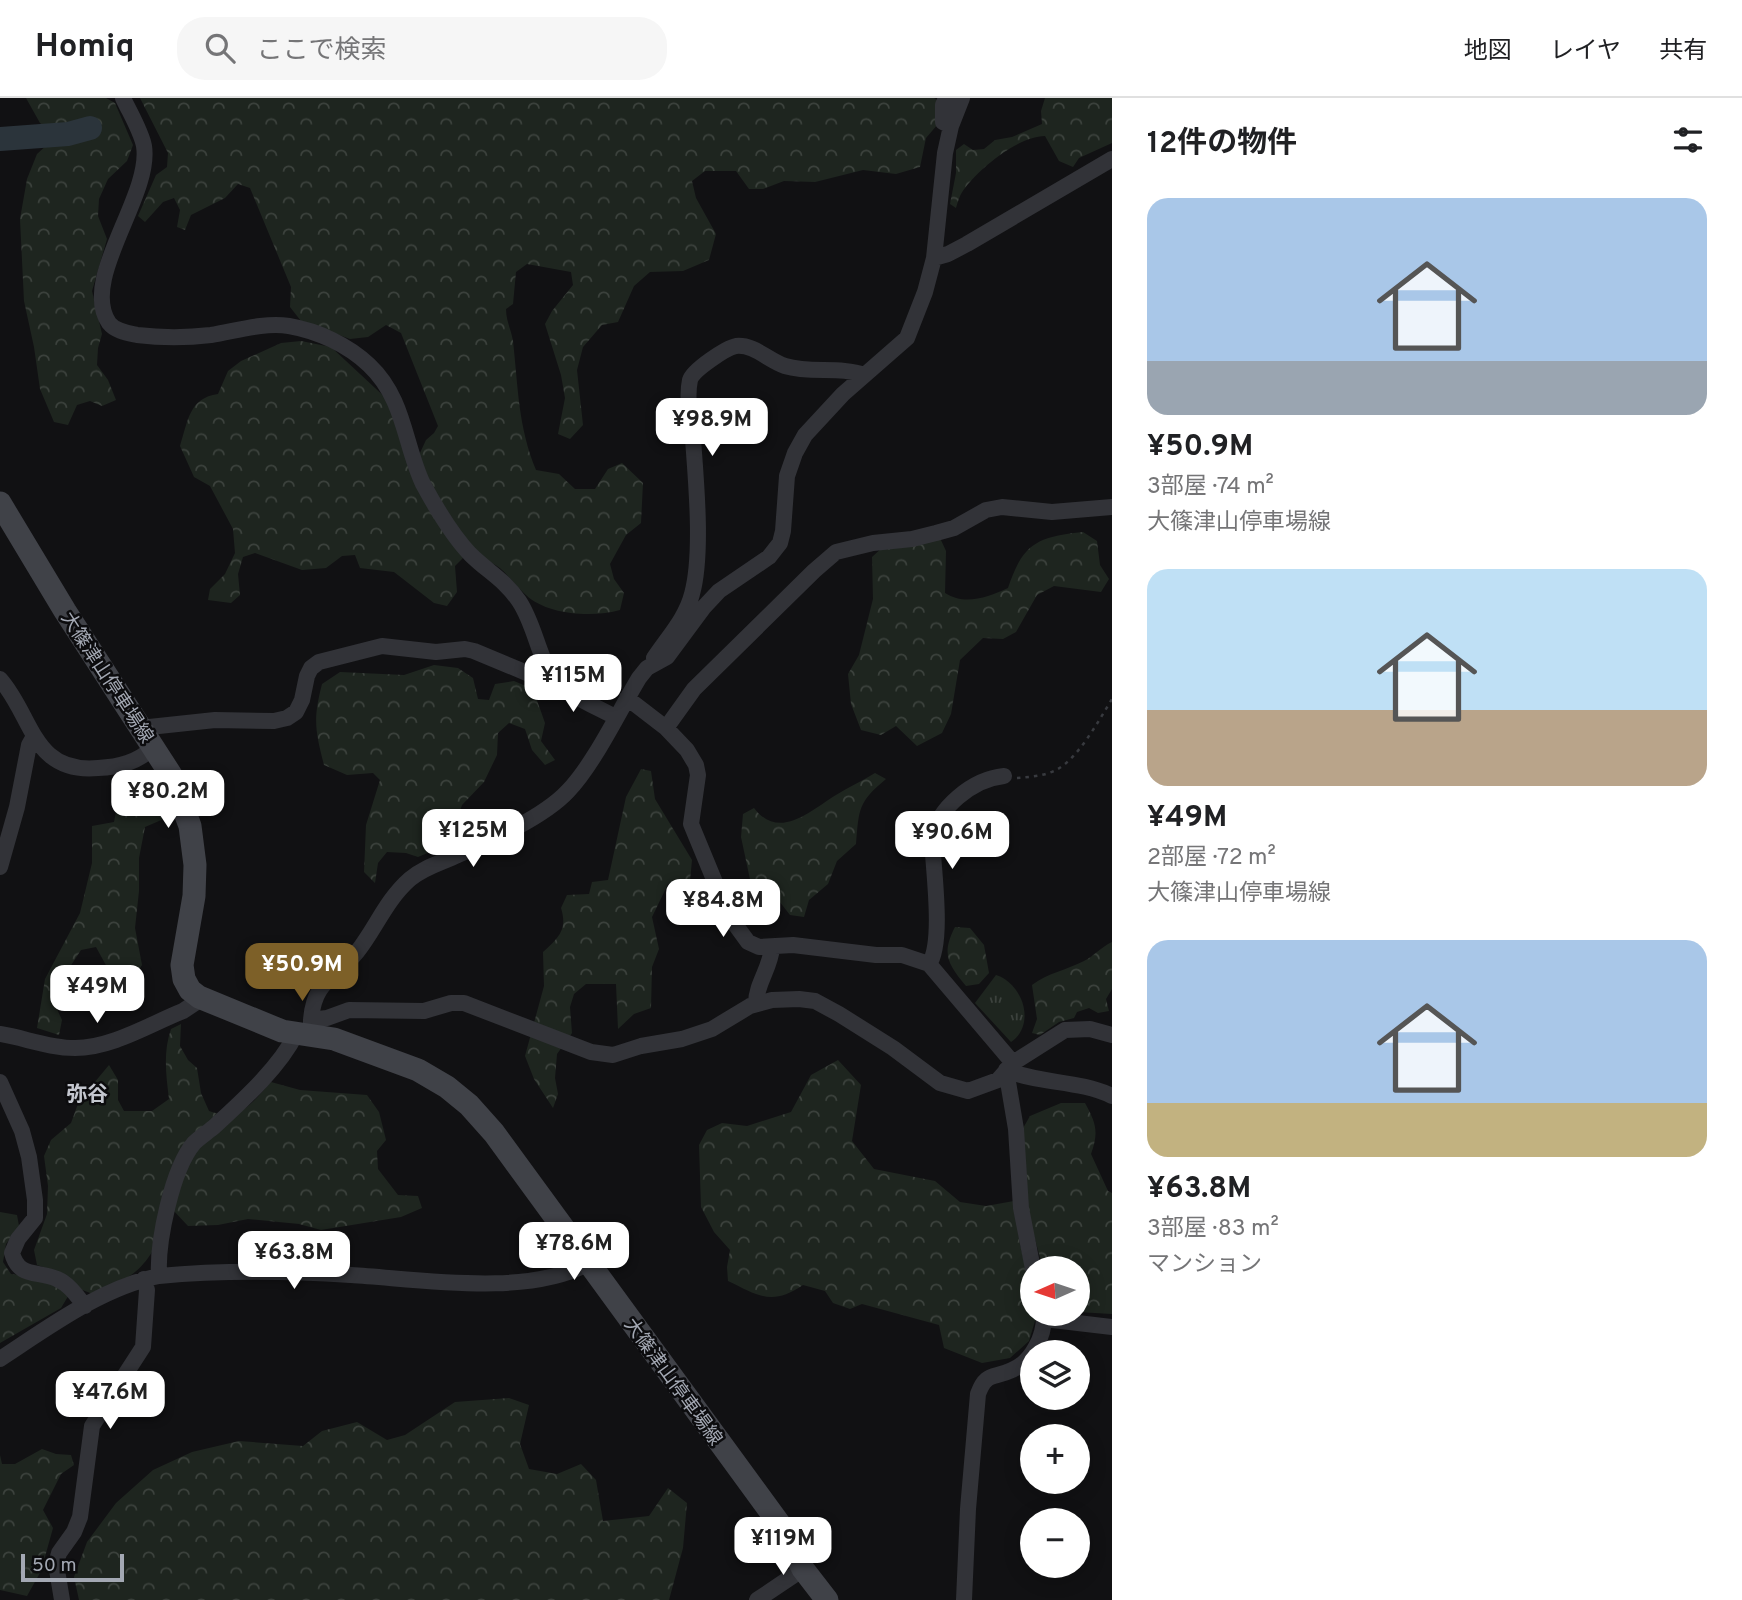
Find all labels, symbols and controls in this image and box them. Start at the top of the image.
search box [177,17,667,80]
text: Homiq [35,27,135,69]
icon: search [201,29,239,67]
text: ここで検索 [257,35,387,68]
text: 地図 [1464,37,1512,67]
text: レイヤ [1550,37,1621,67]
text: 共有 [1659,37,1707,67]
icon: filters [1669,121,1707,159]
text: 12件の物件 [1147,126,1297,163]
icon: home [1364,243,1490,369]
pin: ¥98.9M [655,398,769,458]
text: ¥98.9M [672,406,752,435]
text: ¥50.9M [1147,429,1253,466]
text: 3部屋 · 74 m² [1147,473,1274,502]
text: 大篠津山停車場線 [1147,509,1331,538]
street label: 大篠津山停車場線 [55,608,158,748]
icon: home [1364,614,1490,740]
pin: ¥115M [524,654,622,714]
text: ¥115M [540,662,606,691]
pin: ¥80.2M [111,770,225,830]
text: ¥80.2M [127,778,209,807]
text: ¥49M [1147,800,1227,837]
pin: ¥125M [424,810,522,869]
pin: ¥90.6M [895,812,1009,871]
text: ¥125M [438,817,508,846]
text: ¥90.6M [911,819,993,848]
text: 2部屋 · 72 m² [1147,844,1276,873]
pin: ¥84.8M [666,880,780,939]
text: 大篠津山停車場線 [1147,880,1331,909]
text: ¥84.8M [682,887,764,916]
pin: ¥50.9M [245,944,359,1003]
text: ¥50.9M [261,951,343,980]
pin: ¥49M [56,965,138,1025]
text: ¥49M [66,973,128,1002]
icon: home [1364,985,1490,1111]
district label: 弥谷 [66,1082,108,1109]
text: ¥63.8M [1147,1171,1251,1208]
text: 3部屋 · 83 m² [1147,1215,1279,1244]
pin: ¥78.6M [517,1222,631,1282]
text: ¥78.6M [535,1230,613,1259]
pin: ¥63.8M [237,1232,351,1291]
text: ¥63.8M [254,1239,334,1268]
text: マンション [1147,1251,1262,1280]
north arrow [1020,1256,1090,1326]
map controls [1020,1256,1090,1578]
street label: 大篠津山停車場線 [618,1314,727,1451]
button: layers [1020,1340,1090,1410]
pin: ¥47.6M [53,1372,167,1431]
text: ¥47.6M [72,1379,148,1408]
button: + [1020,1424,1090,1494]
button: − [1020,1508,1090,1578]
pin: ¥119M [734,1518,832,1577]
text: ¥119M [750,1525,816,1554]
scale bar [21,1551,124,1583]
text: 50 m [32,1554,77,1578]

